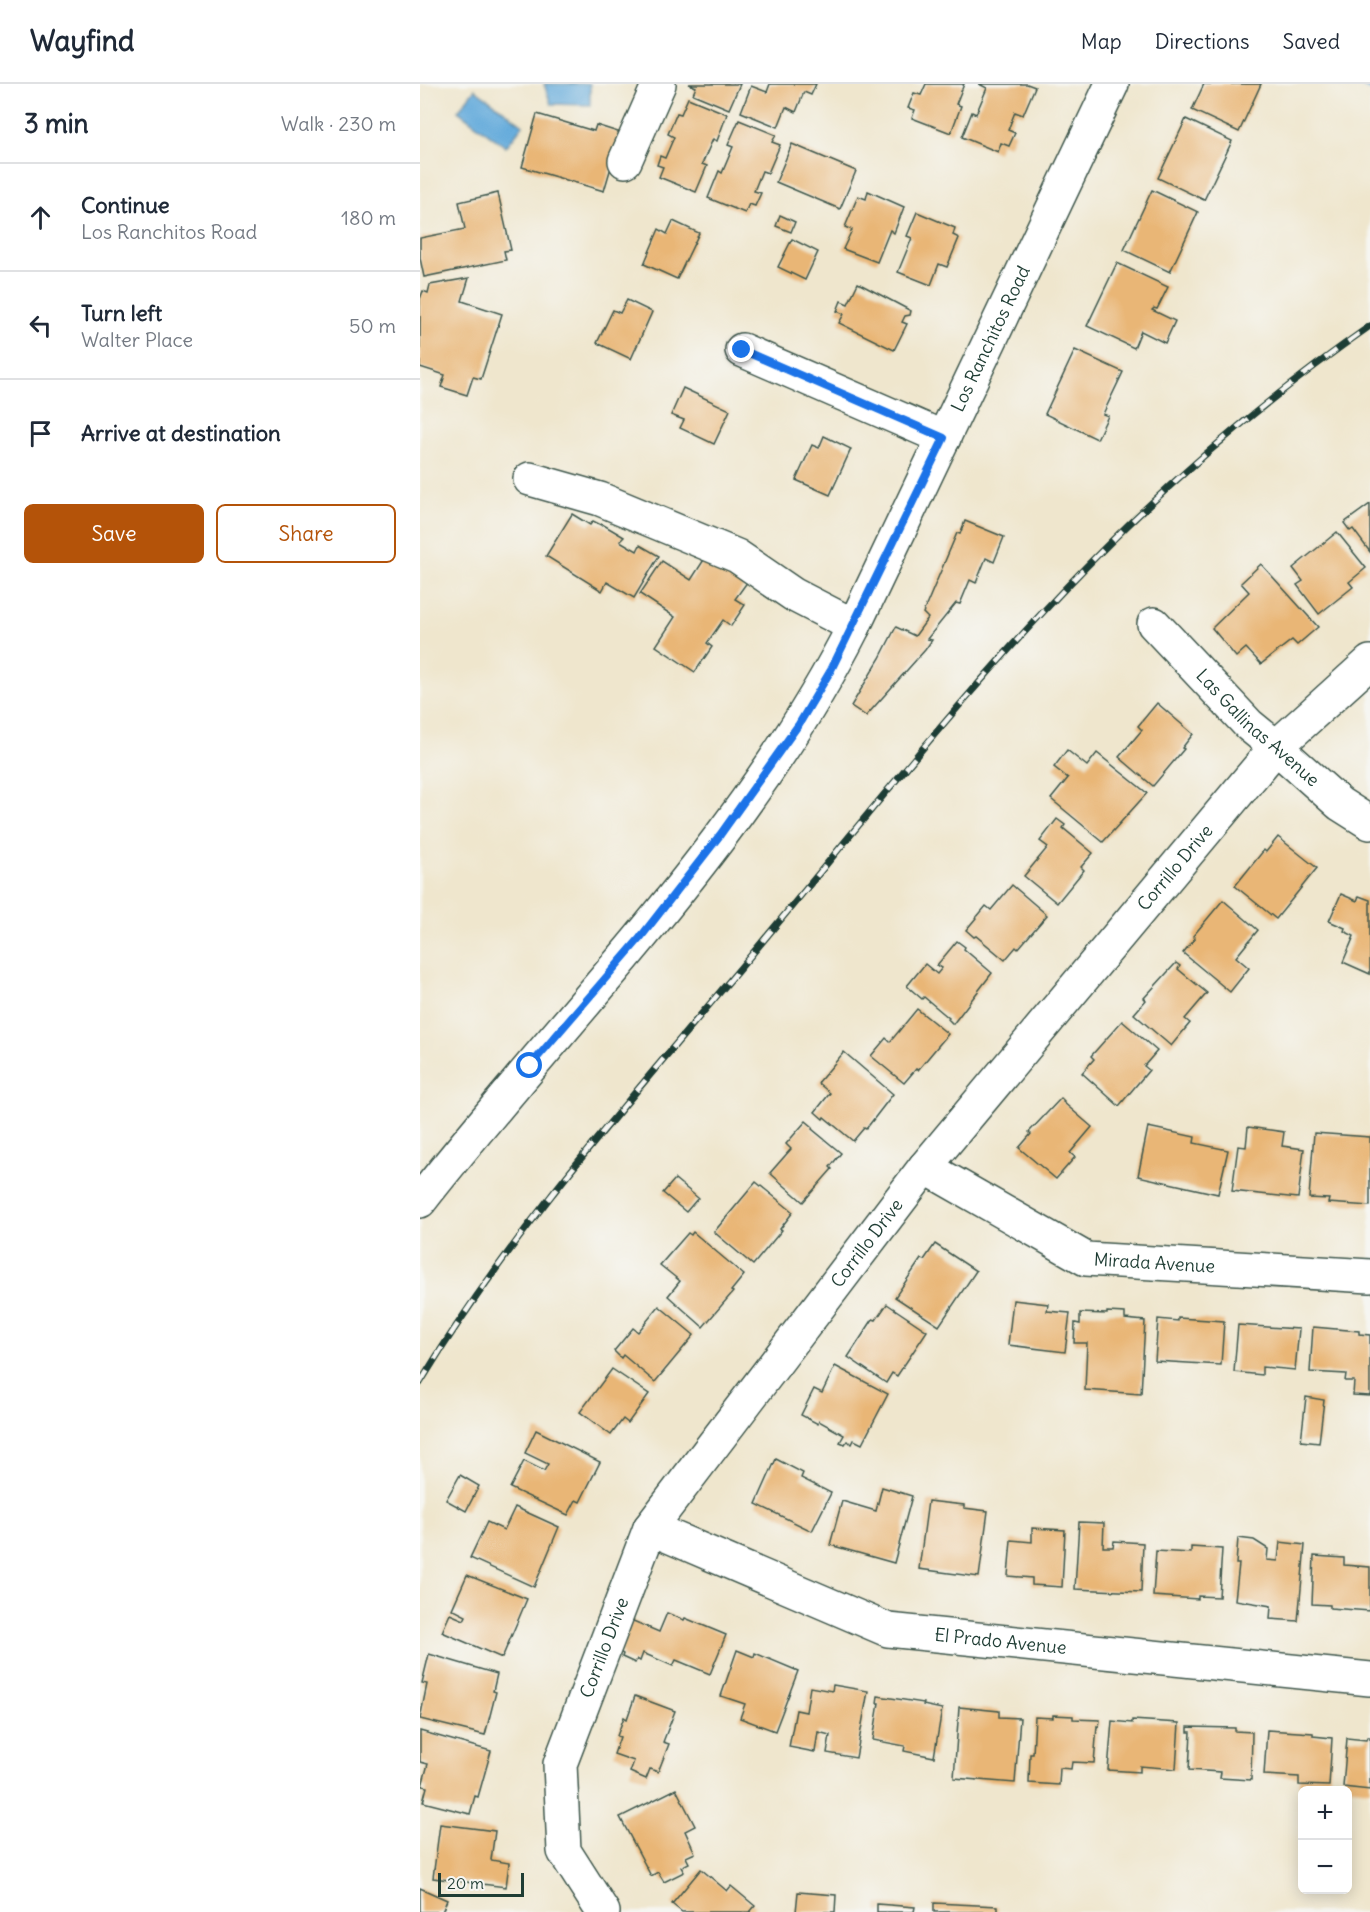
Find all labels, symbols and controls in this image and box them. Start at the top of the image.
text: Wayfind [30,23,134,59]
text: Map [1081,28,1122,55]
text: Directions [1155,28,1249,55]
text: Saved [1282,28,1340,55]
text: 3 min [24,107,89,140]
text: Walk · 230 m [281,111,396,136]
text: Continue [81,191,170,219]
icon: ahead [24,201,57,234]
text: 180 m [341,205,396,230]
text: Los Ranchitos Road [81,219,257,244]
street label: Los Ranchitos Road [946,262,1035,415]
text: Turn left [81,299,162,327]
icon: left [24,309,57,342]
text: 50 m [349,313,396,338]
text: Walter Place [81,327,193,352]
route end [728,336,754,362]
icon: arrive [24,417,57,450]
text: Arrive at destination [81,419,281,447]
button: Save [24,504,204,563]
button: Share [216,504,396,563]
street label: Las Gallinas Avenue [1191,664,1324,791]
street label: Corrillo Drive [1132,819,1217,915]
route start [516,1052,542,1078]
street label: Corrillo Drive [825,1194,908,1292]
street label: Mirada Avenue [1093,1247,1216,1278]
street label: Corrillo Drive [574,1594,633,1701]
street label: El Prado Avenue [933,1623,1068,1659]
map controls [1298,1786,1352,1894]
button: + [1298,1786,1352,1840]
button: − [1298,1840,1352,1894]
scale bar [438,1870,524,1898]
text: 20 m [447,1873,484,1893]

